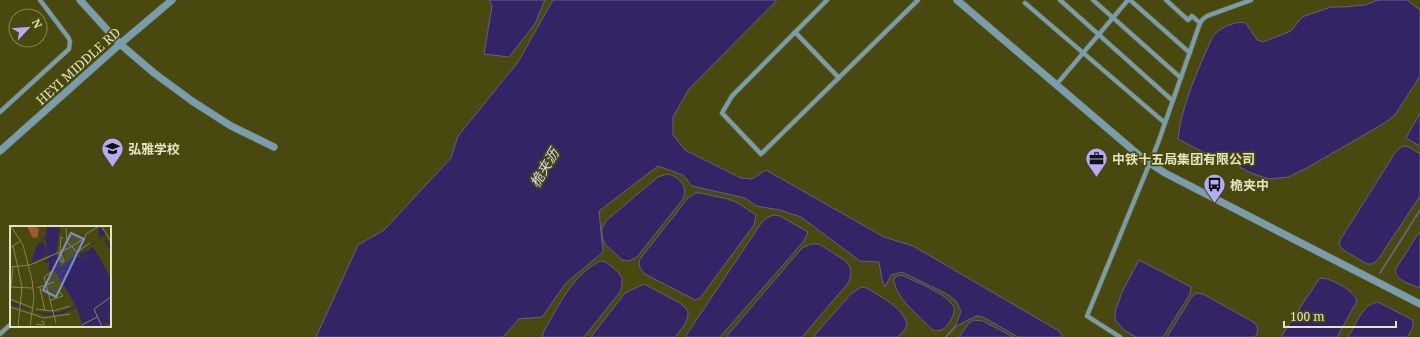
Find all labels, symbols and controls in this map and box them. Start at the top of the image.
north arrow [8,8,48,48]
text: N [29,16,46,31]
street label: HEYI MIDDLE RD [32,23,124,109]
school or university icon: 弘雅学校 [100,136,126,169]
place label: 弘雅学校 [128,140,180,158]
water label: 桅夹沥 [525,143,565,191]
office icon: 中铁十五局集团有限公司 [1083,146,1109,179]
place label: 中铁十五局集团有限公司 [1112,150,1255,168]
bus stop icon: 桅夹中 [1201,172,1227,205]
place label: 桅夹中 [1230,176,1269,194]
inset map [10,226,111,327]
scale bar [1284,303,1396,329]
text: 100 m [1290,308,1325,325]

